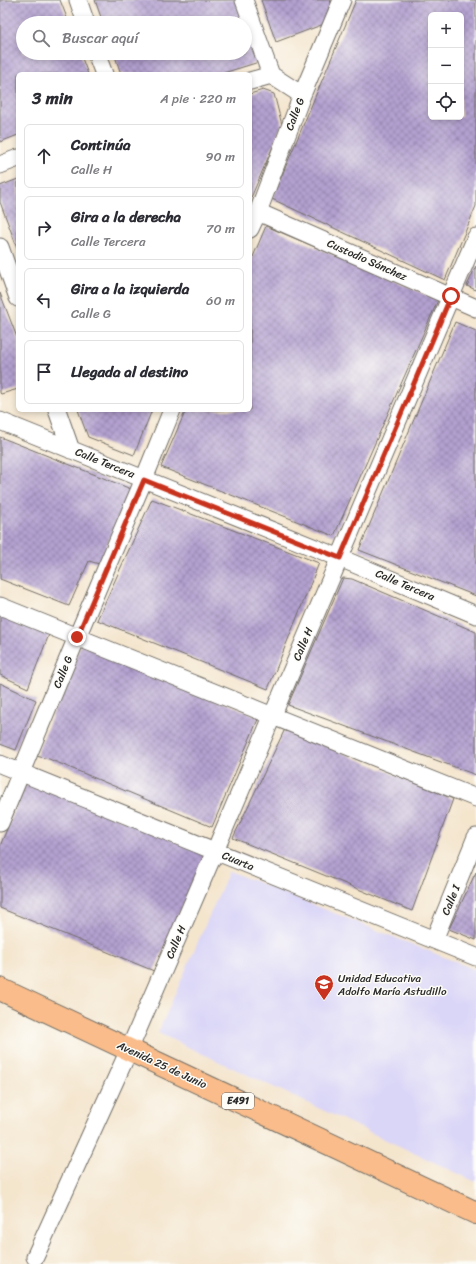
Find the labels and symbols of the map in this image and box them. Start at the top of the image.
street label: Calle G [280,95,310,133]
street label: Custodio Sánchez [324,234,411,286]
route start [442,287,460,305]
street label: Calle Tercera [72,442,138,484]
street label: Calle Tercera [372,564,438,606]
street label: Calle H [287,624,319,664]
route end [68,628,86,646]
street label: Calle G [48,653,78,691]
street label: Cuarta [219,846,257,876]
street label: Calle I [436,881,466,918]
street label: Calle H [160,922,192,962]
place label: Unidad Educativa Adolfo María Astudillo [337,969,447,1001]
school or university icon: Unidad Educativa Adolfo María Astudillo [313,973,335,1001]
street label: Avenida 25 de Junio [113,1035,210,1094]
road number: E491 [222,1093,254,1109]

